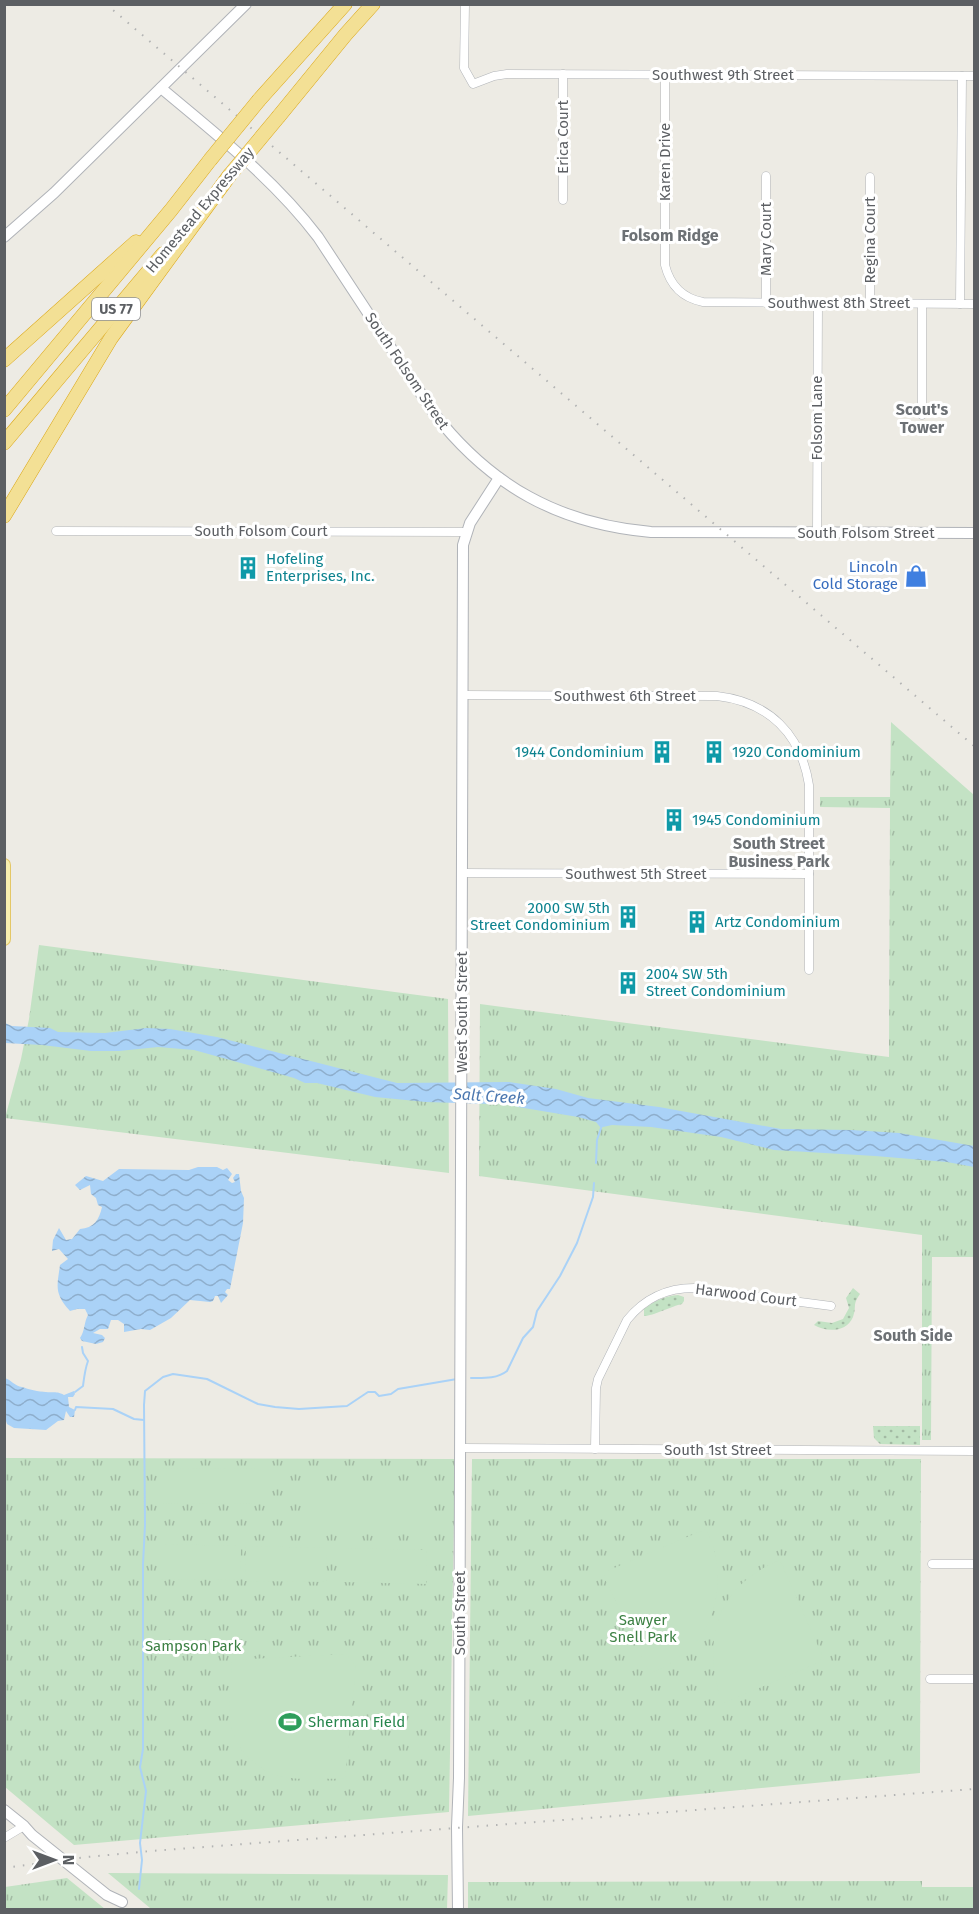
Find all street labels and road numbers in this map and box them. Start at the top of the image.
street label: Southwest 9th Street [652,66,795,84]
street label: Erica Court [554,99,572,174]
street label: Karen Drive [656,123,674,201]
street label: Homestead Expressway [142,143,258,277]
street label: Regina Court [861,196,879,283]
street label: Mary Court [757,202,775,276]
street label: Southwest 8th Street [768,294,911,312]
road number: US 77 [92,298,140,320]
street label: South Folsom Street [361,309,453,433]
street label: Folsom Lane [808,375,826,461]
street label: South Folsom Court [194,522,328,540]
street label: South Folsom Street [797,524,935,542]
street label: Southwest 6th Street [554,687,697,705]
street label: Southwest 5th Street [565,865,707,883]
street label: West South Street [453,951,471,1073]
street label: Harwood Court [694,1280,798,1310]
street label: South 1st Street [664,1441,772,1459]
street label: South Street [451,1570,469,1655]

